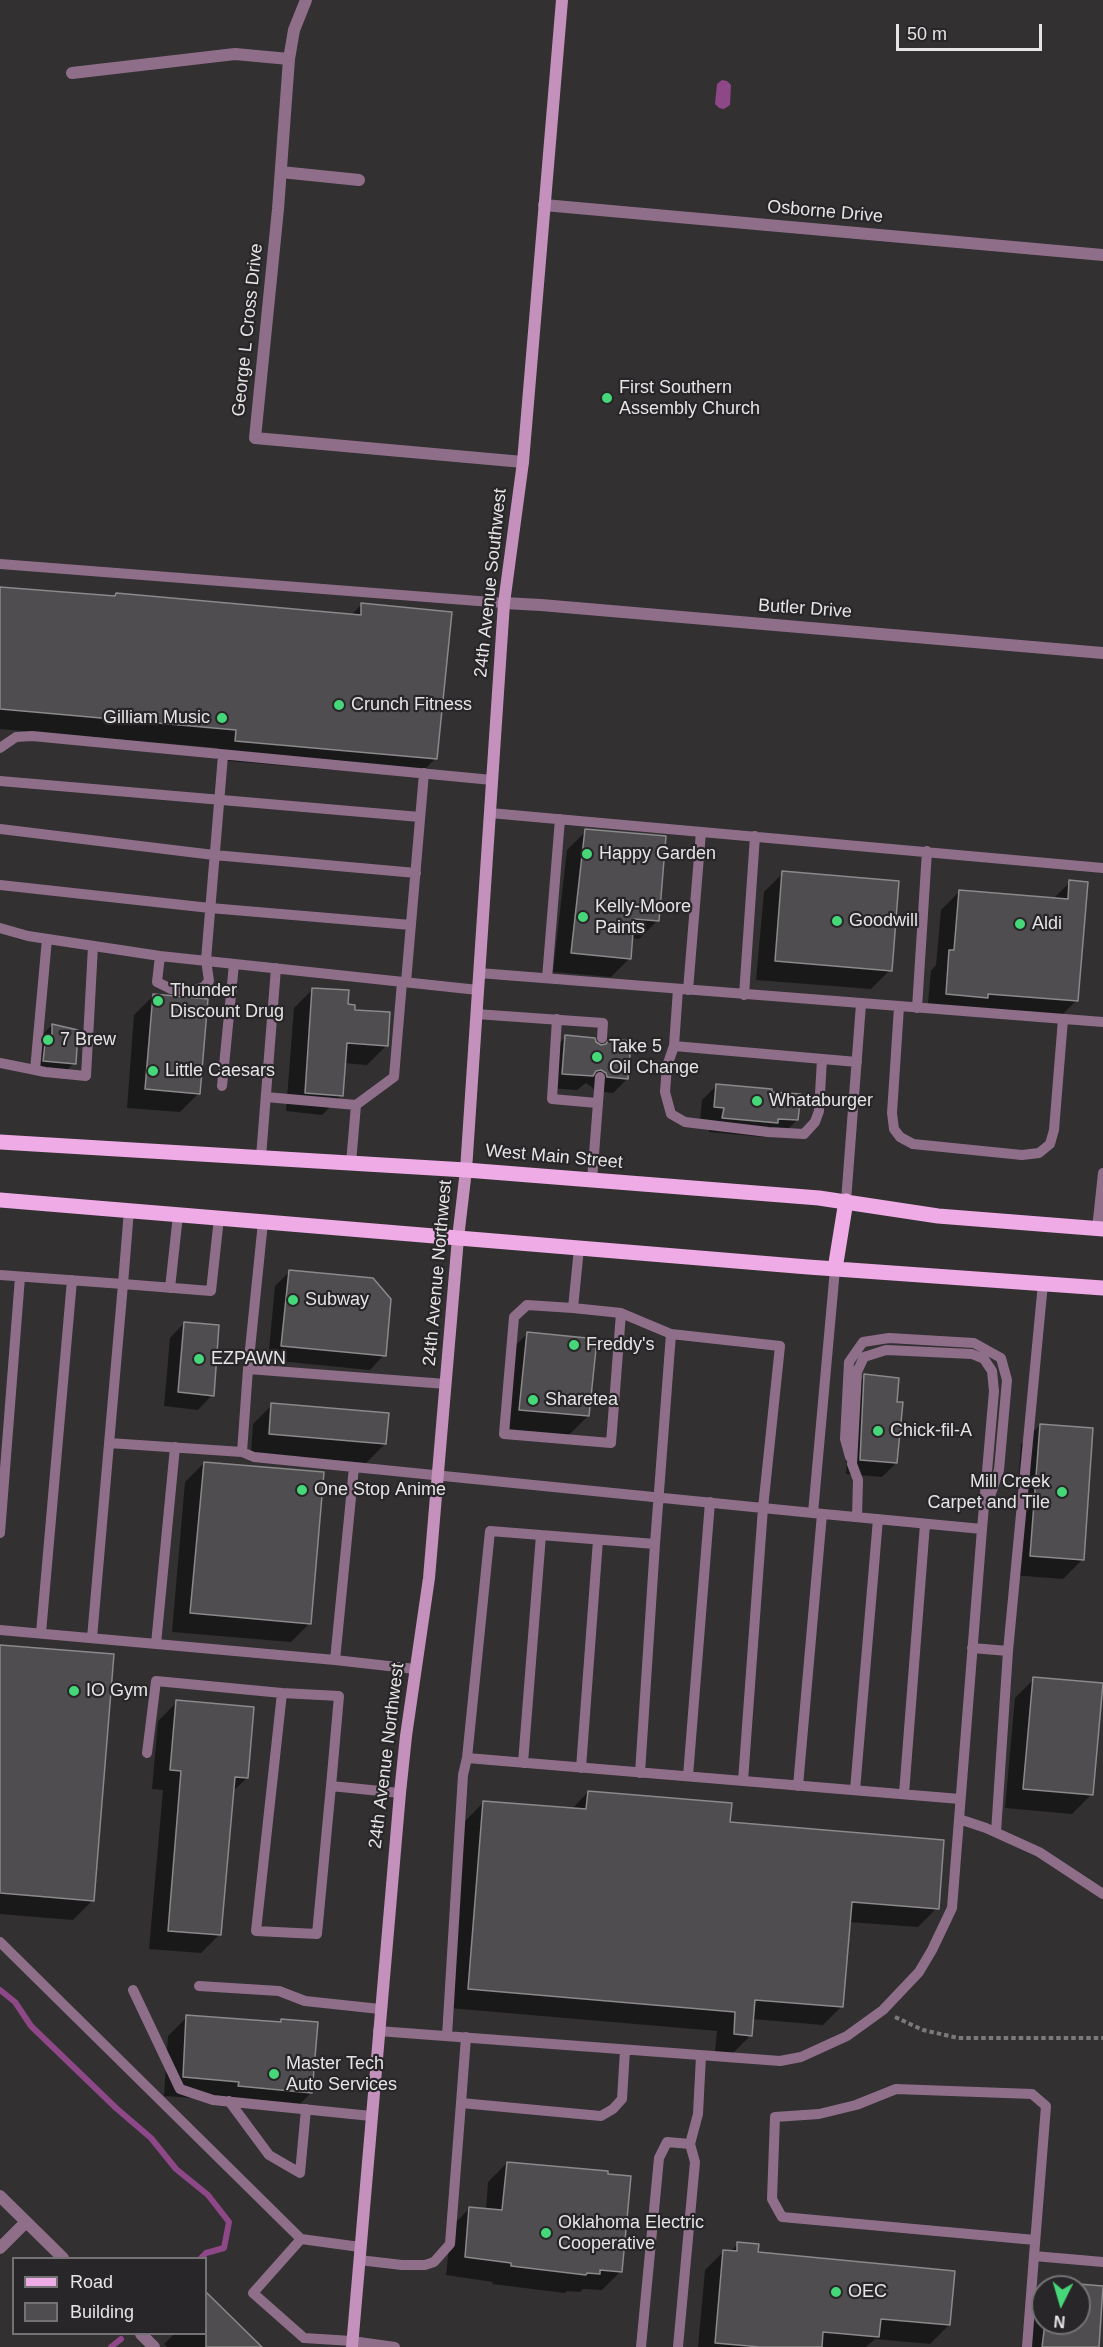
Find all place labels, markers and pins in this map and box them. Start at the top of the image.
place label: First Southern Assembly Church [619,377,760,420]
marker: First Southern Assembly Church [600,391,614,405]
place label: Crunch Fitness [351,694,472,716]
marker: Crunch Fitness [332,698,346,712]
place label: Gilliam Music [103,707,210,729]
marker: Gilliam Music [215,711,229,725]
place label: Happy Garden [599,843,716,865]
marker: Happy Garden [580,847,594,861]
place label: Kelly-Moore Paints [595,896,691,938]
marker: Kelly-Moore Paints [576,910,590,924]
place label: Goodwill [849,910,918,932]
place label: Aldi [1032,913,1062,935]
marker: Goodwill [830,914,844,928]
marker: Aldi [1013,917,1027,931]
place label: Thunder Discount Drug [170,980,284,1022]
marker: Thunder Discount Drug [151,994,165,1008]
place label: 7 Brew [60,1029,116,1051]
marker: 7 Brew [41,1033,55,1047]
place label: Take 5 Oil Change [609,1036,699,1078]
marker: Take 5 Oil Change [590,1050,604,1064]
place label: Little Caesars [165,1060,275,1082]
marker: Little Caesars [146,1064,160,1078]
place label: Whataburger [769,1090,873,1112]
marker: Whataburger [750,1094,764,1108]
place label: Subway [305,1289,369,1311]
marker: Subway [286,1293,300,1307]
place label: Freddy's [586,1334,654,1356]
marker: Freddy's [567,1338,581,1352]
place label: EZPAWN [211,1348,286,1370]
marker: EZPAWN [192,1352,206,1366]
place label: Sharetea [545,1389,618,1411]
marker: Sharetea [526,1393,540,1407]
place label: Chick-fil-A [890,1420,972,1442]
marker: Chick-fil-A [871,1424,885,1438]
place label: Mill Creek Carpet and Tile [928,1471,1050,1514]
place label: One Stop Anime [314,1479,446,1501]
marker: One Stop Anime [295,1483,309,1497]
marker: Mill Creek Carpet and Tile [1055,1485,1069,1499]
place label: IO Gym [86,1680,148,1702]
marker: IO Gym [67,1684,81,1698]
place label: Master Tech Auto Services [286,2053,397,2096]
marker: Master Tech Auto Services [267,2067,281,2081]
place label: Oklahoma Electric Cooperative [558,2212,704,2254]
marker: Oklahoma Electric Cooperative [539,2226,553,2240]
place label: OEC [848,2281,887,2303]
marker: OEC [829,2285,843,2299]

